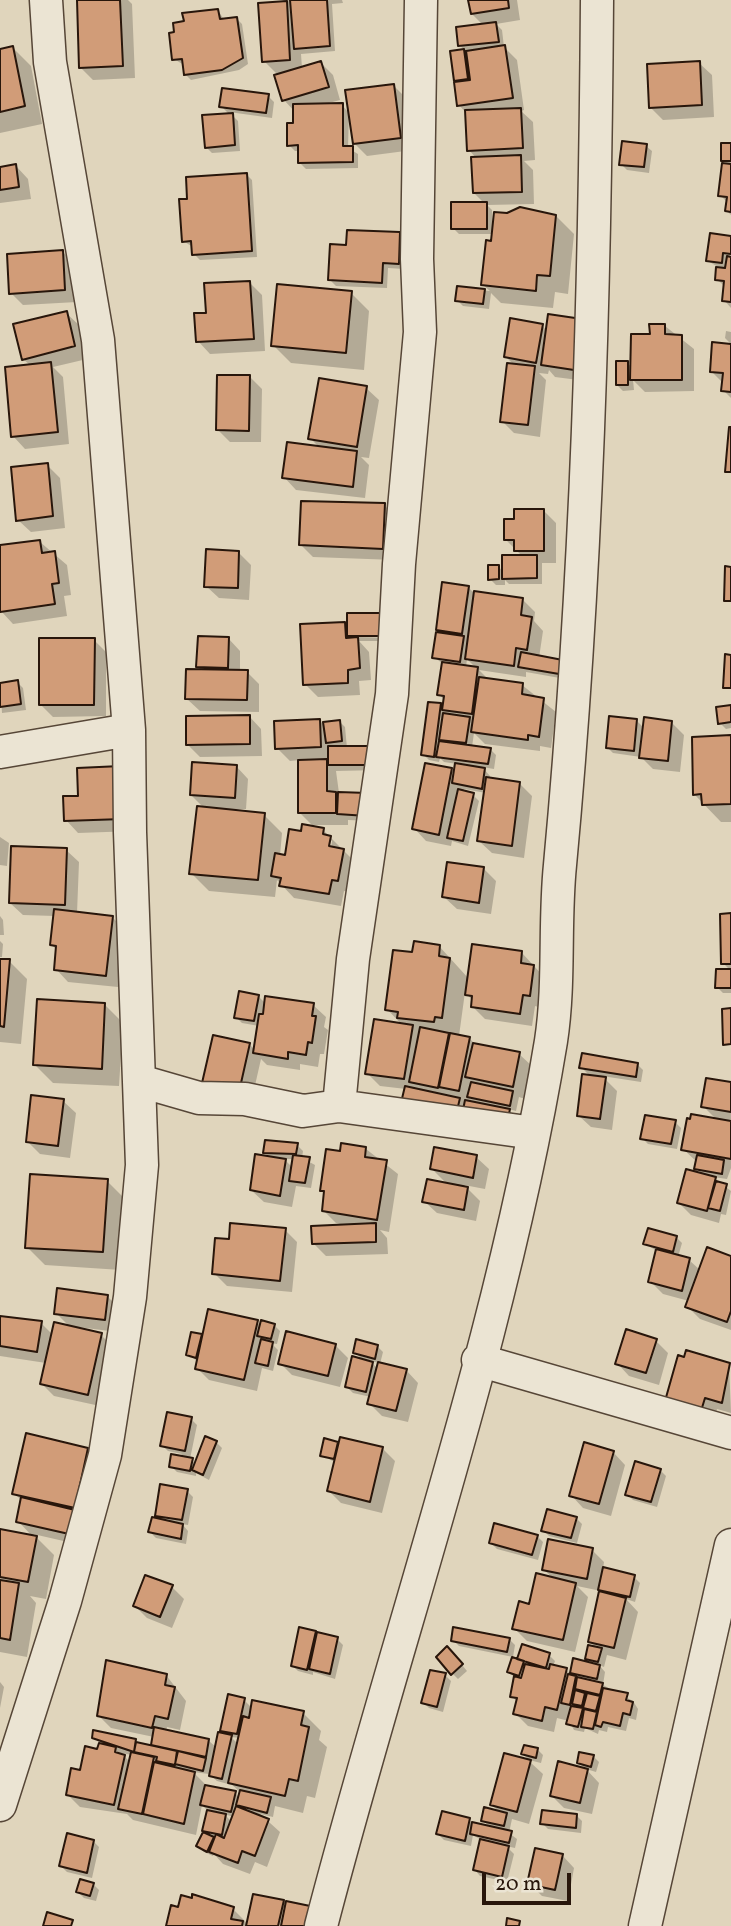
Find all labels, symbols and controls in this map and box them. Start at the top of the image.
scale bar [486,1860,575,1904]
text: 20 m [495,1870,541,1899]

